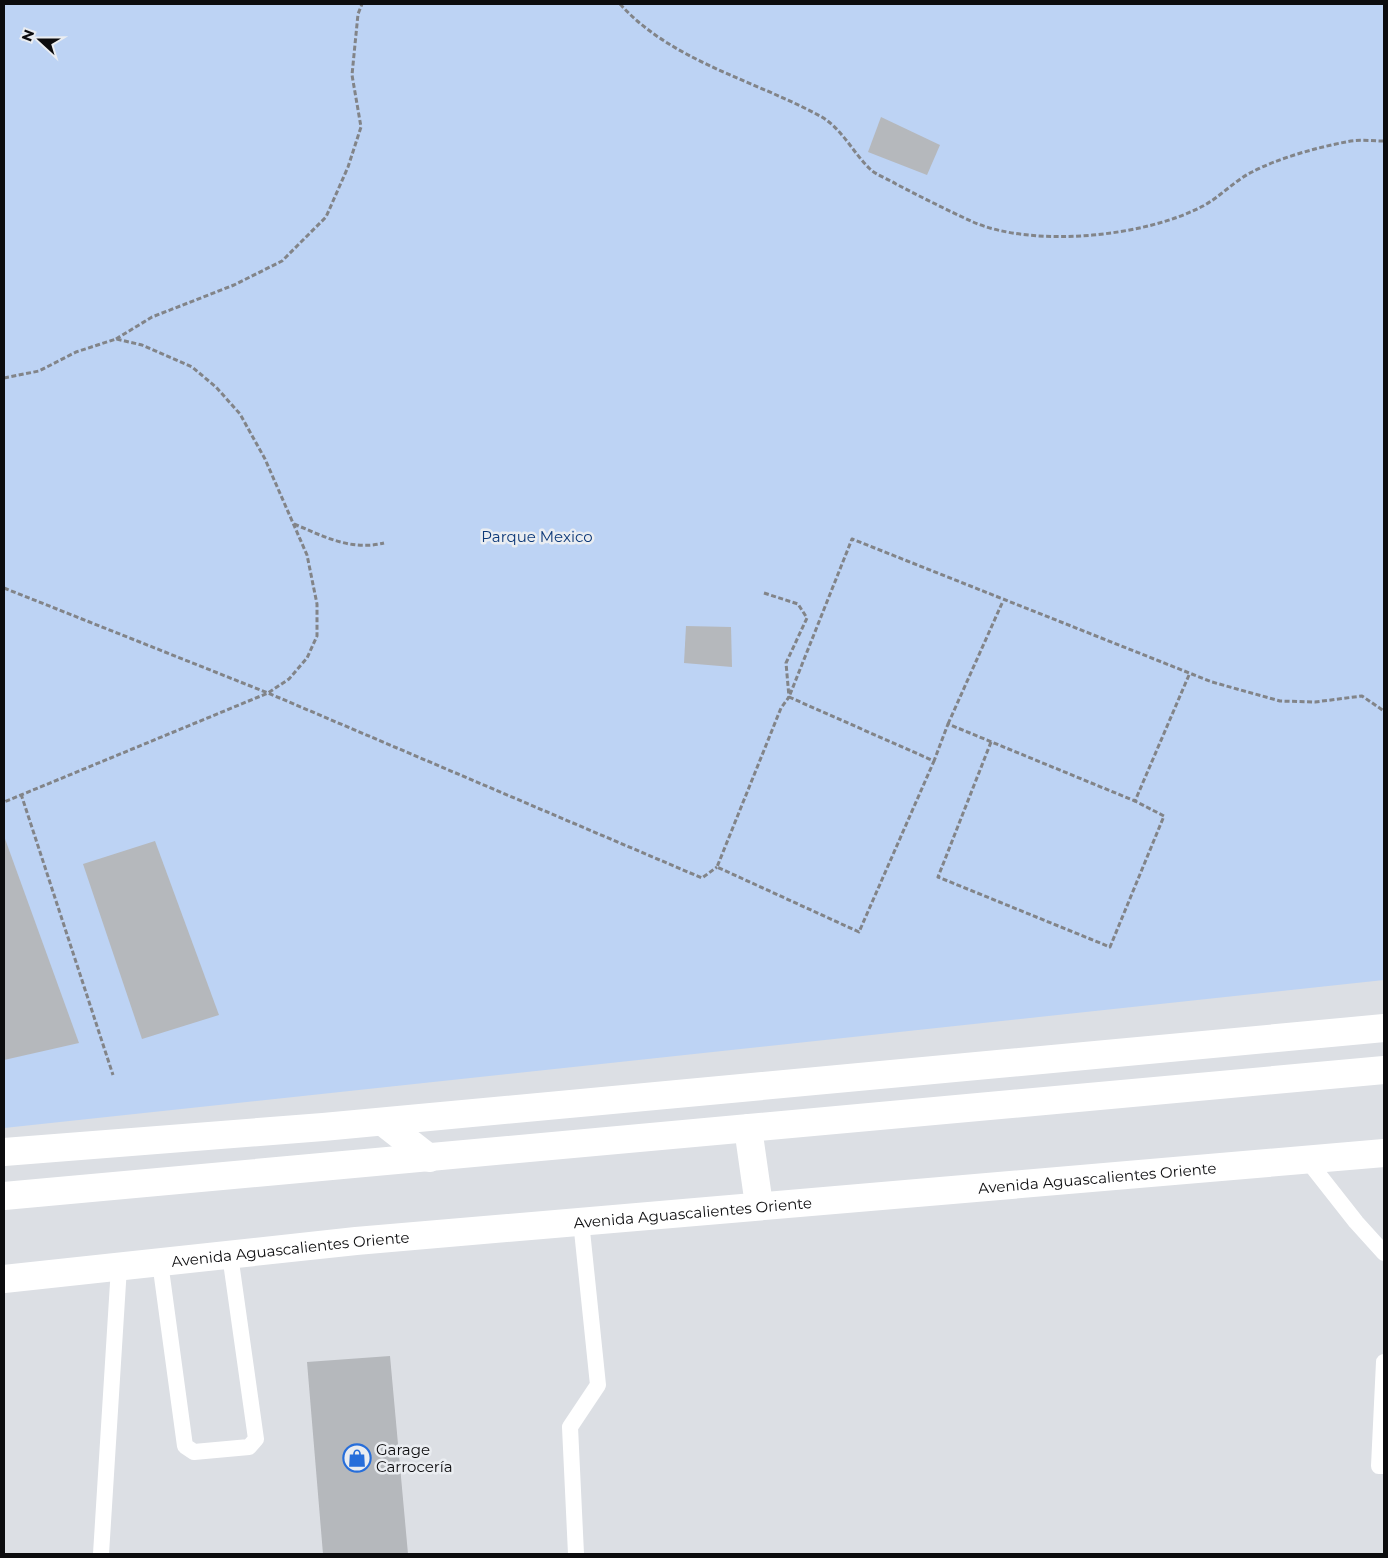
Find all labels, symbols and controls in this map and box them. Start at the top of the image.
north arrow [15,15,65,65]
text: N [17,27,38,44]
park label: Parque Mexico [481,527,593,546]
street label: Avenida Aguascalientes Oriente [977,1158,1217,1197]
street label: Avenida Aguascalientes Oriente [573,1193,813,1232]
street label: Avenida Aguascalientes Oriente [170,1227,410,1270]
place label: Garage Carrocería [376,1440,453,1476]
shop icon: Garage Carrocería [342,1443,372,1473]

